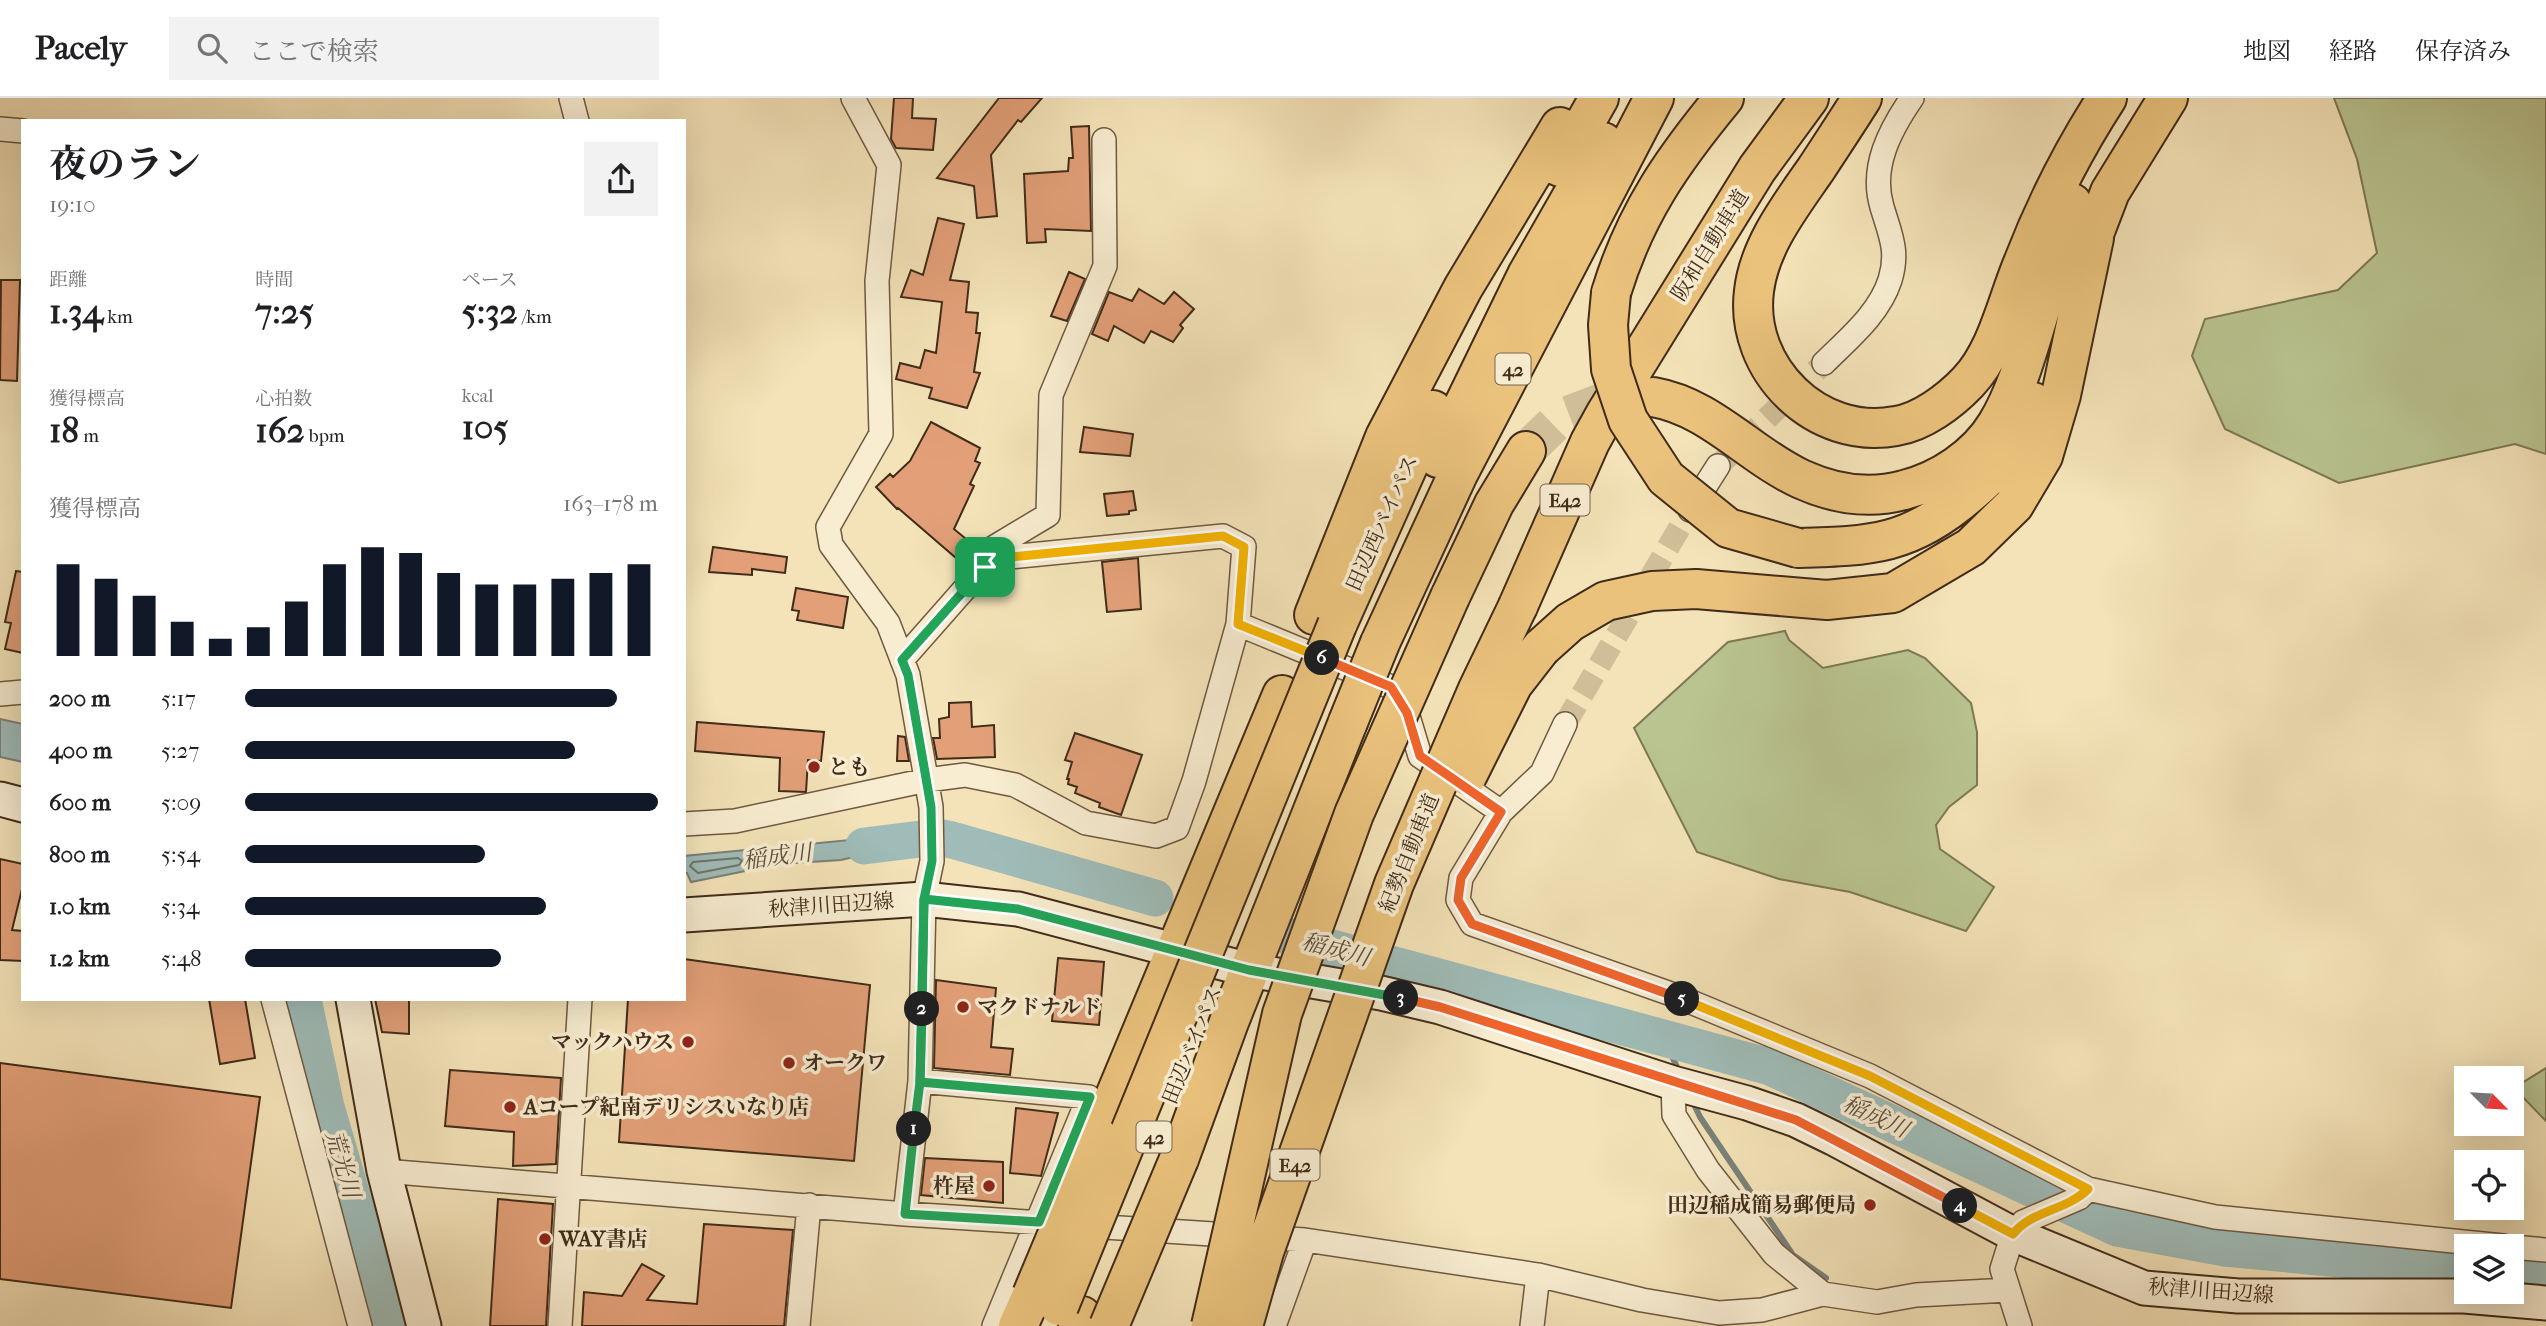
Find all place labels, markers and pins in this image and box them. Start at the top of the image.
pin [955,537,1015,597]
pin: 6 [1304,640,1340,676]
place label: とも [828,755,870,779]
marker: とも [806,759,822,775]
pin: 3 [1384,981,1418,1016]
pin: 5 [1664,982,1700,1016]
pin: 2 [904,992,940,1026]
place label: マクドナルド [977,995,1102,1019]
marker: マクドナルド [955,999,971,1015]
place label: マックハウス [551,1030,674,1054]
marker: マックハウス [680,1034,696,1050]
place label: オークワ [803,1051,887,1075]
marker: オークワ [781,1055,797,1071]
place label: Aコープ紀南デリシスいなり店 [522,1095,809,1119]
marker: Aコープ紀南デリシスいなり店 [502,1099,518,1115]
pin: 1 [897,1112,932,1146]
place label: 杵屋 [933,1174,975,1198]
marker: 杵屋 [981,1178,997,1194]
pin: 4 [1942,1188,1978,1224]
place label: 田辺稲成簡易郵便局 [1667,1193,1856,1217]
marker: 田辺稲成簡易郵便局 [1862,1197,1878,1213]
place label: WAY書店 [558,1227,648,1251]
marker: WAY書店 [537,1231,553,1247]

